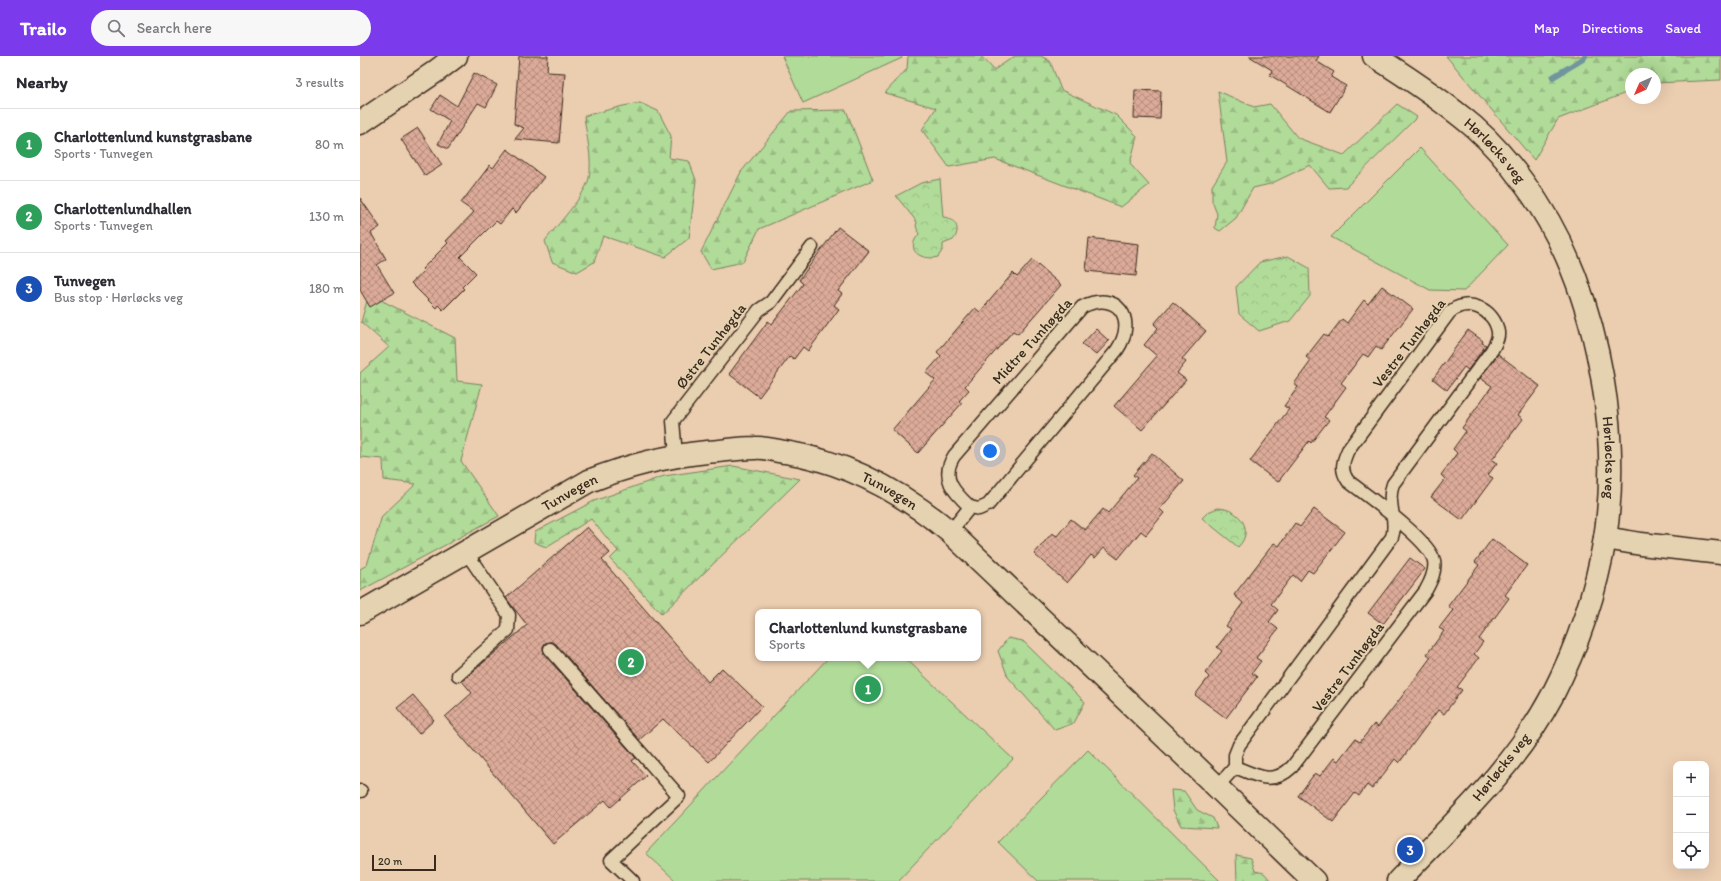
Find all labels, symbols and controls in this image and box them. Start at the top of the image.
search box [91,10,371,46]
text: Trailo [20,17,67,40]
icon: search [105,17,127,39]
text: Search here [137,19,212,37]
text: Map [1534,20,1560,37]
text: Directions [1582,20,1643,37]
text: Saved [1665,20,1701,37]
north arrow [1625,68,1661,104]
text: Nearby [16,72,68,92]
text: 3 results [295,75,344,90]
street label: Hørløcks veg [1461,114,1530,187]
text: Charlottenlund kunstgrasbane [54,128,252,146]
text: 1 [26,137,32,152]
text: 80 m [315,137,344,152]
text: Sports · Tunvegen [54,146,153,161]
text: Charlottenlundhallen [54,200,192,218]
text: 2 [26,209,32,224]
text: 130 m [309,209,344,224]
text: Sports · Tunvegen [54,218,153,233]
text: Tunvegen [54,272,116,290]
text: 3 [25,281,33,296]
text: 180 m [309,281,344,296]
text: Bus stop · Hørløcks veg [54,290,183,305]
street label: Midtre Tunhøgda [988,294,1076,388]
street label: Vestre Tunhøgda [1369,295,1450,391]
street label: Østre Tunhøgda [672,299,750,392]
street label: Hørløcks veg [1599,416,1619,500]
your location [980,441,1000,461]
street label: Tunvegen [859,468,922,514]
street label: Tunvegen [538,469,601,515]
popup [755,609,981,661]
street label: Vestre Tunhøgda [1308,618,1388,716]
text: Charlottenlund kunstgrasbane [769,619,967,637]
text: Sports [769,637,805,652]
pin: 2 [618,647,644,677]
pin: 1 [855,674,881,704]
street label: Hørløcks veg [1468,729,1534,805]
map controls [1673,761,1709,869]
button: + [1673,761,1709,797]
button: − [1673,797,1709,833]
button: locate [1673,833,1709,869]
pin: 3 [1397,835,1423,865]
scale bar [372,853,436,872]
text: 20 m [378,855,402,868]

